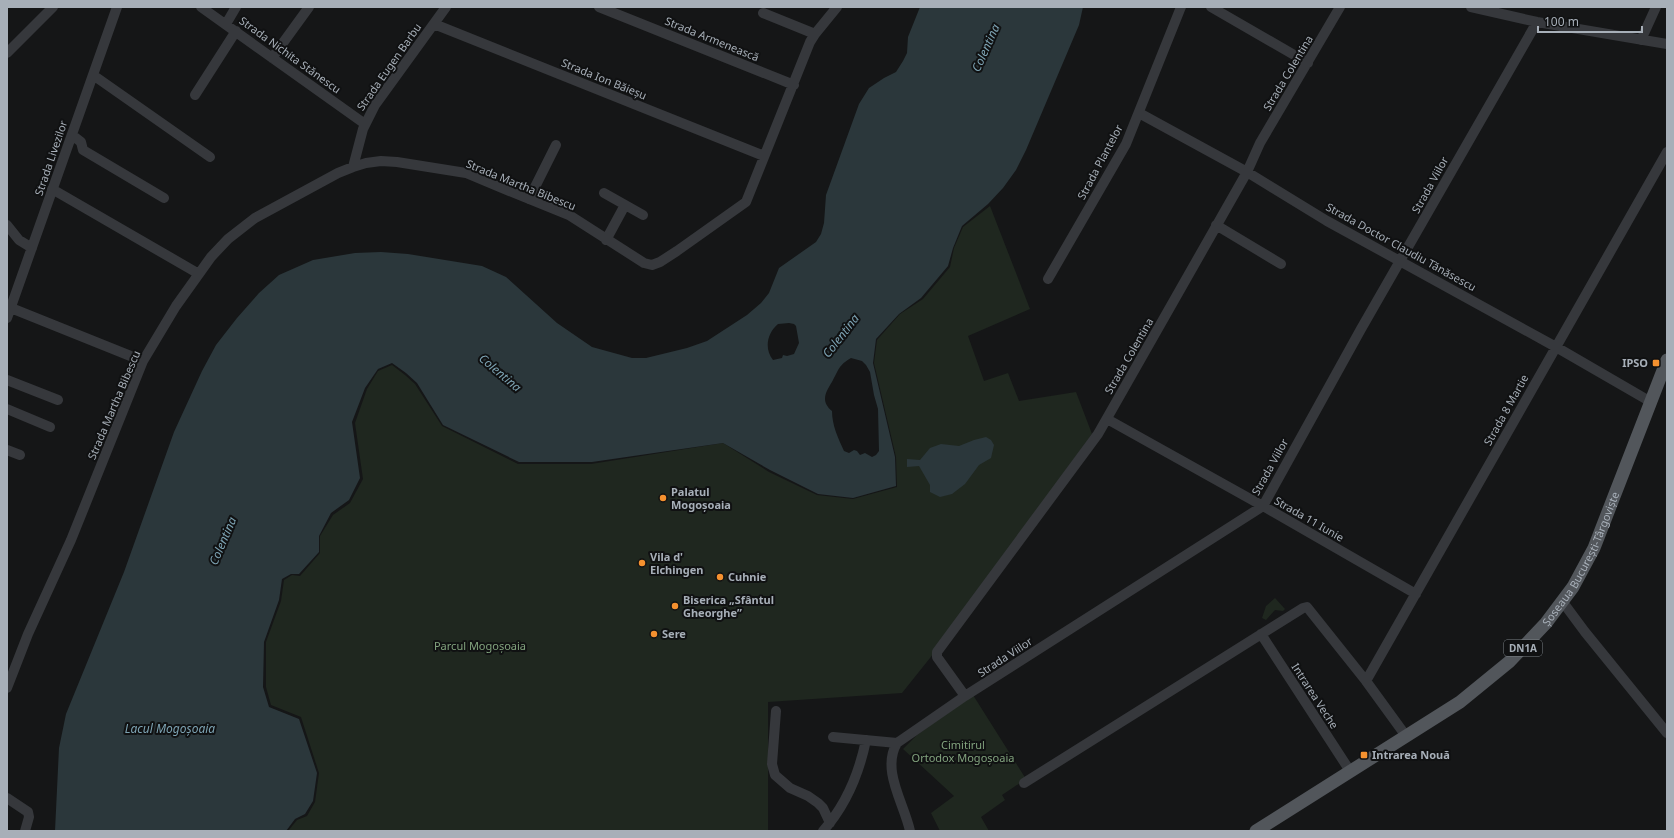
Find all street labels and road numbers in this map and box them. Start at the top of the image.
street label: Strada Nichita Stănescu [237,13,344,97]
street label: Strada Armenească [663,13,761,64]
street label: Strada Eugen Barbu [353,20,424,113]
street label: Strada Colentina [1259,32,1316,113]
street label: Strada Ion Băieșu [559,55,649,102]
street label: Strada Livezilor [31,118,71,197]
street label: Strada Plantelor [1073,121,1126,202]
street label: Strada Viilor [1408,153,1452,216]
street label: Strada Martha Bibescu [464,156,578,213]
street label: Strada Doctor Claudiu Tănăsescu [1323,199,1479,294]
street label: Strada Colentina [1101,315,1156,397]
street label: Strada Martha Bibescu [84,348,143,462]
street label: Strada 8 Martie [1480,372,1531,448]
street label: Strada Viilor [1248,435,1292,498]
street label: Șoseaua București-Târgoviște [1538,489,1622,629]
street label: Strada 11 Iunie [1272,493,1347,545]
street label: Strada Viilor [974,633,1035,680]
road number: DN1A [1504,640,1542,656]
street label: Intrarea Veche [1289,660,1342,731]

